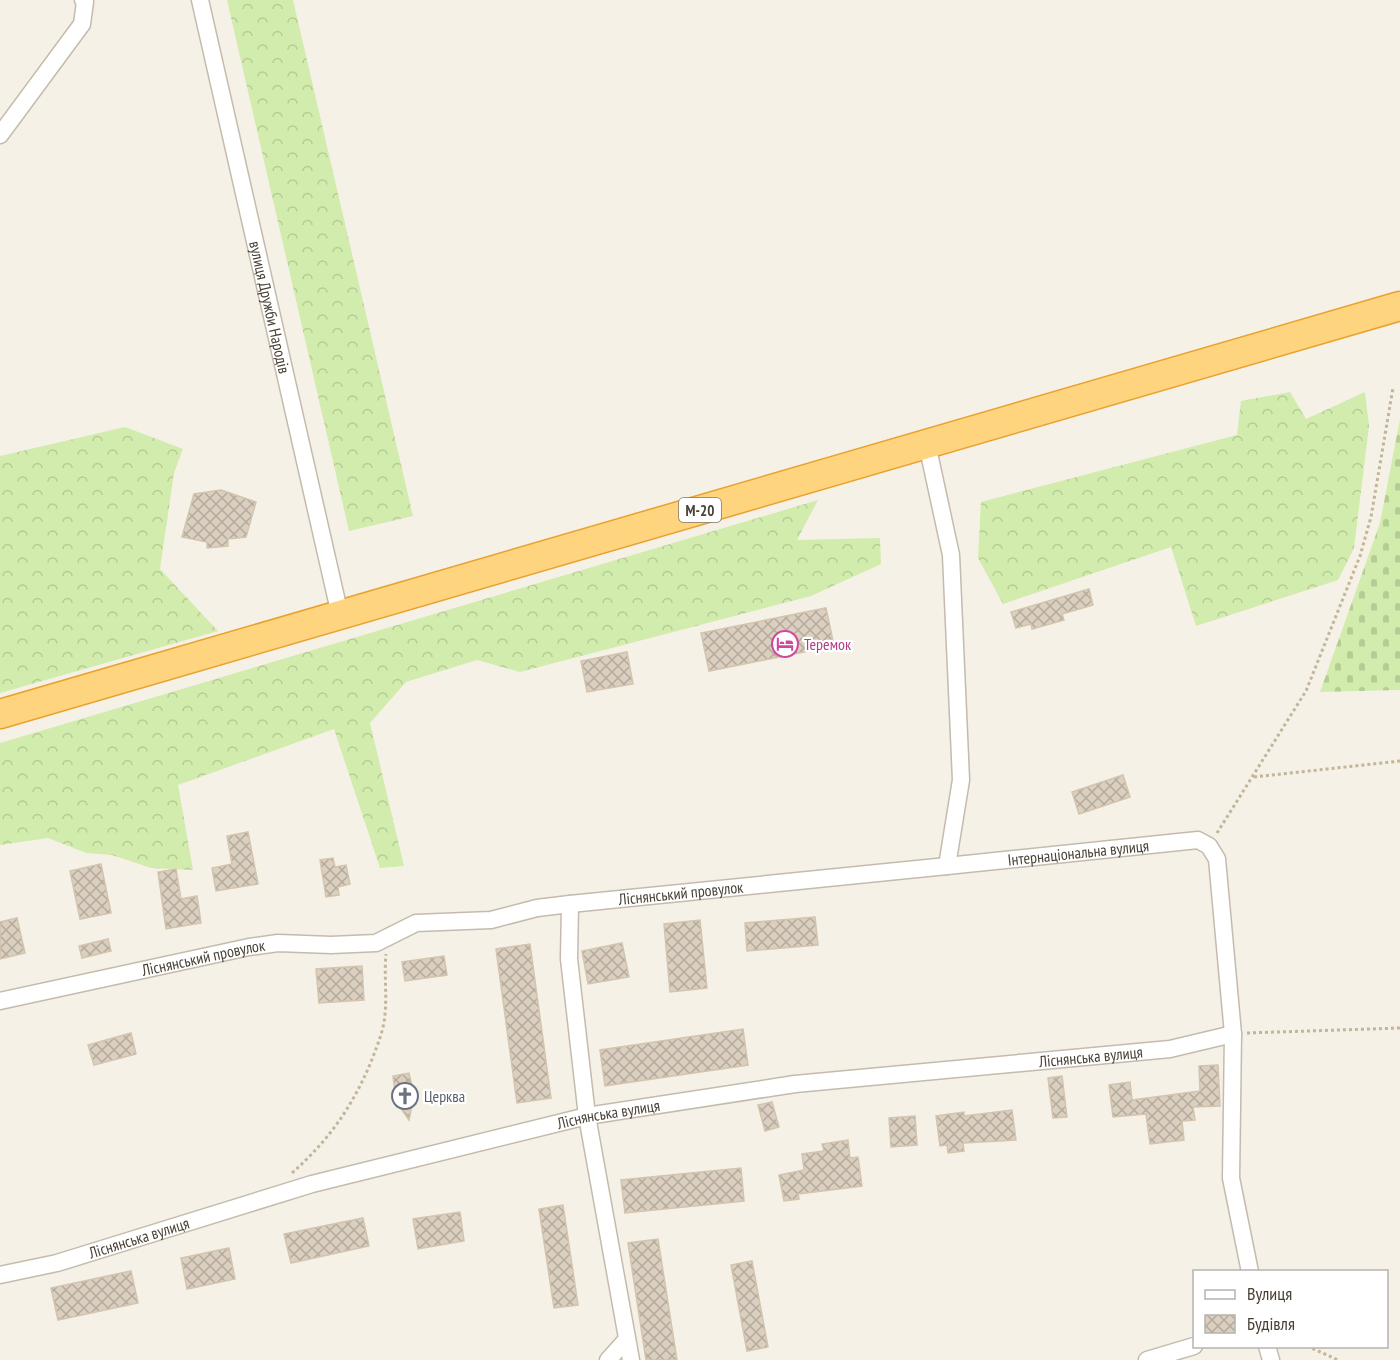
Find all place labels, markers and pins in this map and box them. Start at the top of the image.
hotel icon: Теремок [770,629,800,659]
place label: Теремок [804,634,852,654]
church icon: Церква [390,1081,420,1111]
place label: Церква [424,1086,465,1106]

